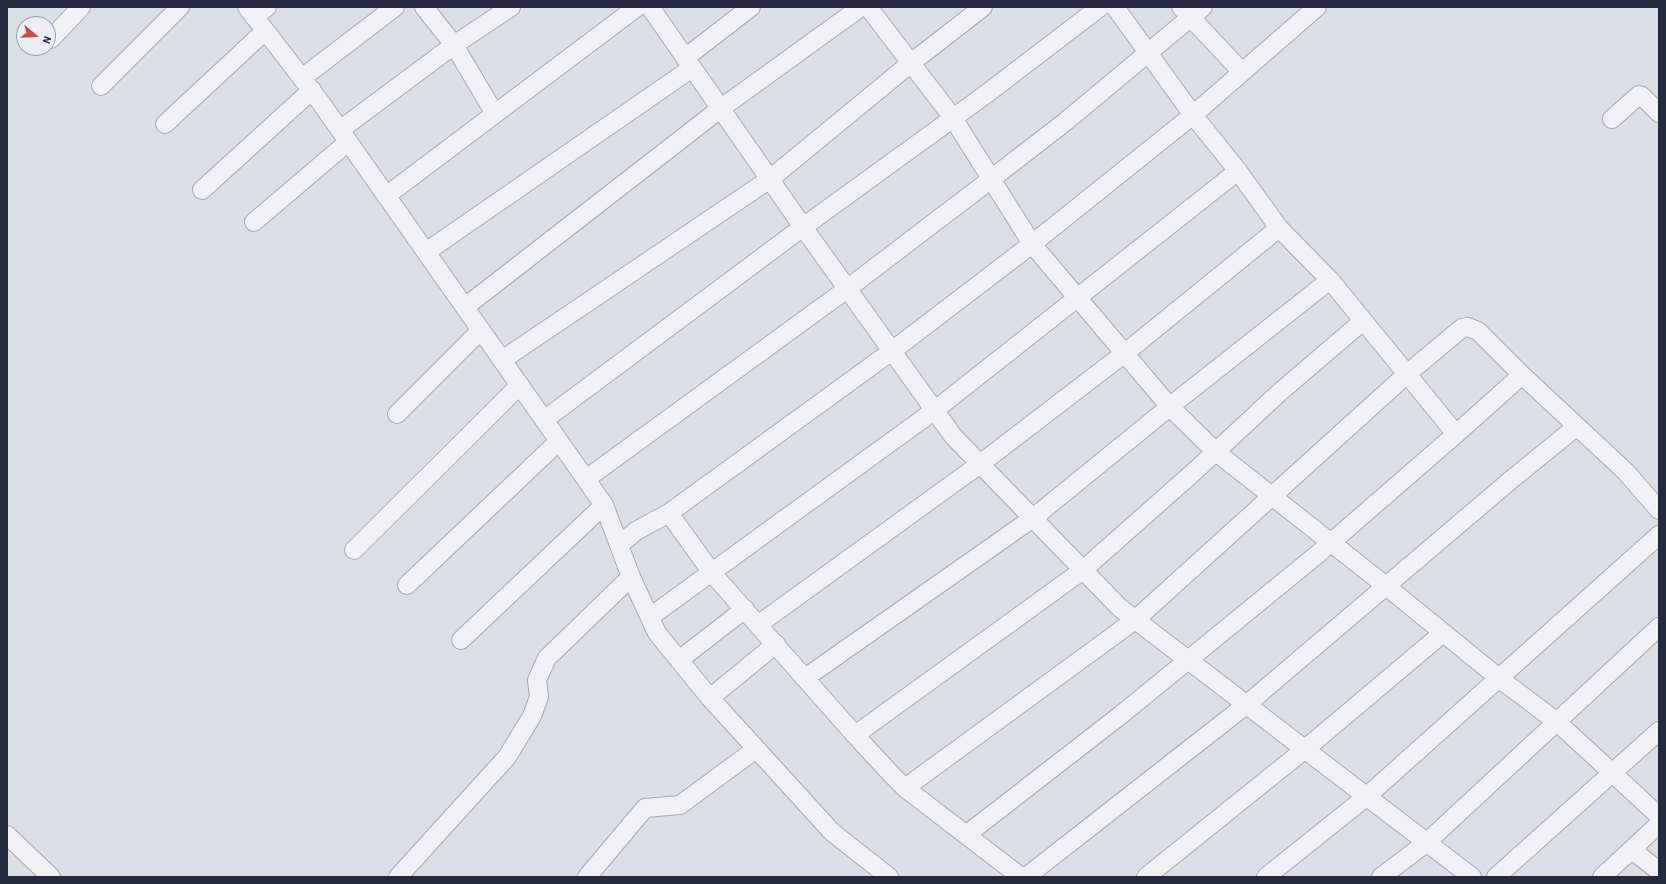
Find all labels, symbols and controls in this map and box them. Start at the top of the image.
north arrow [16,16,56,56]
text: N [39,34,55,46]

